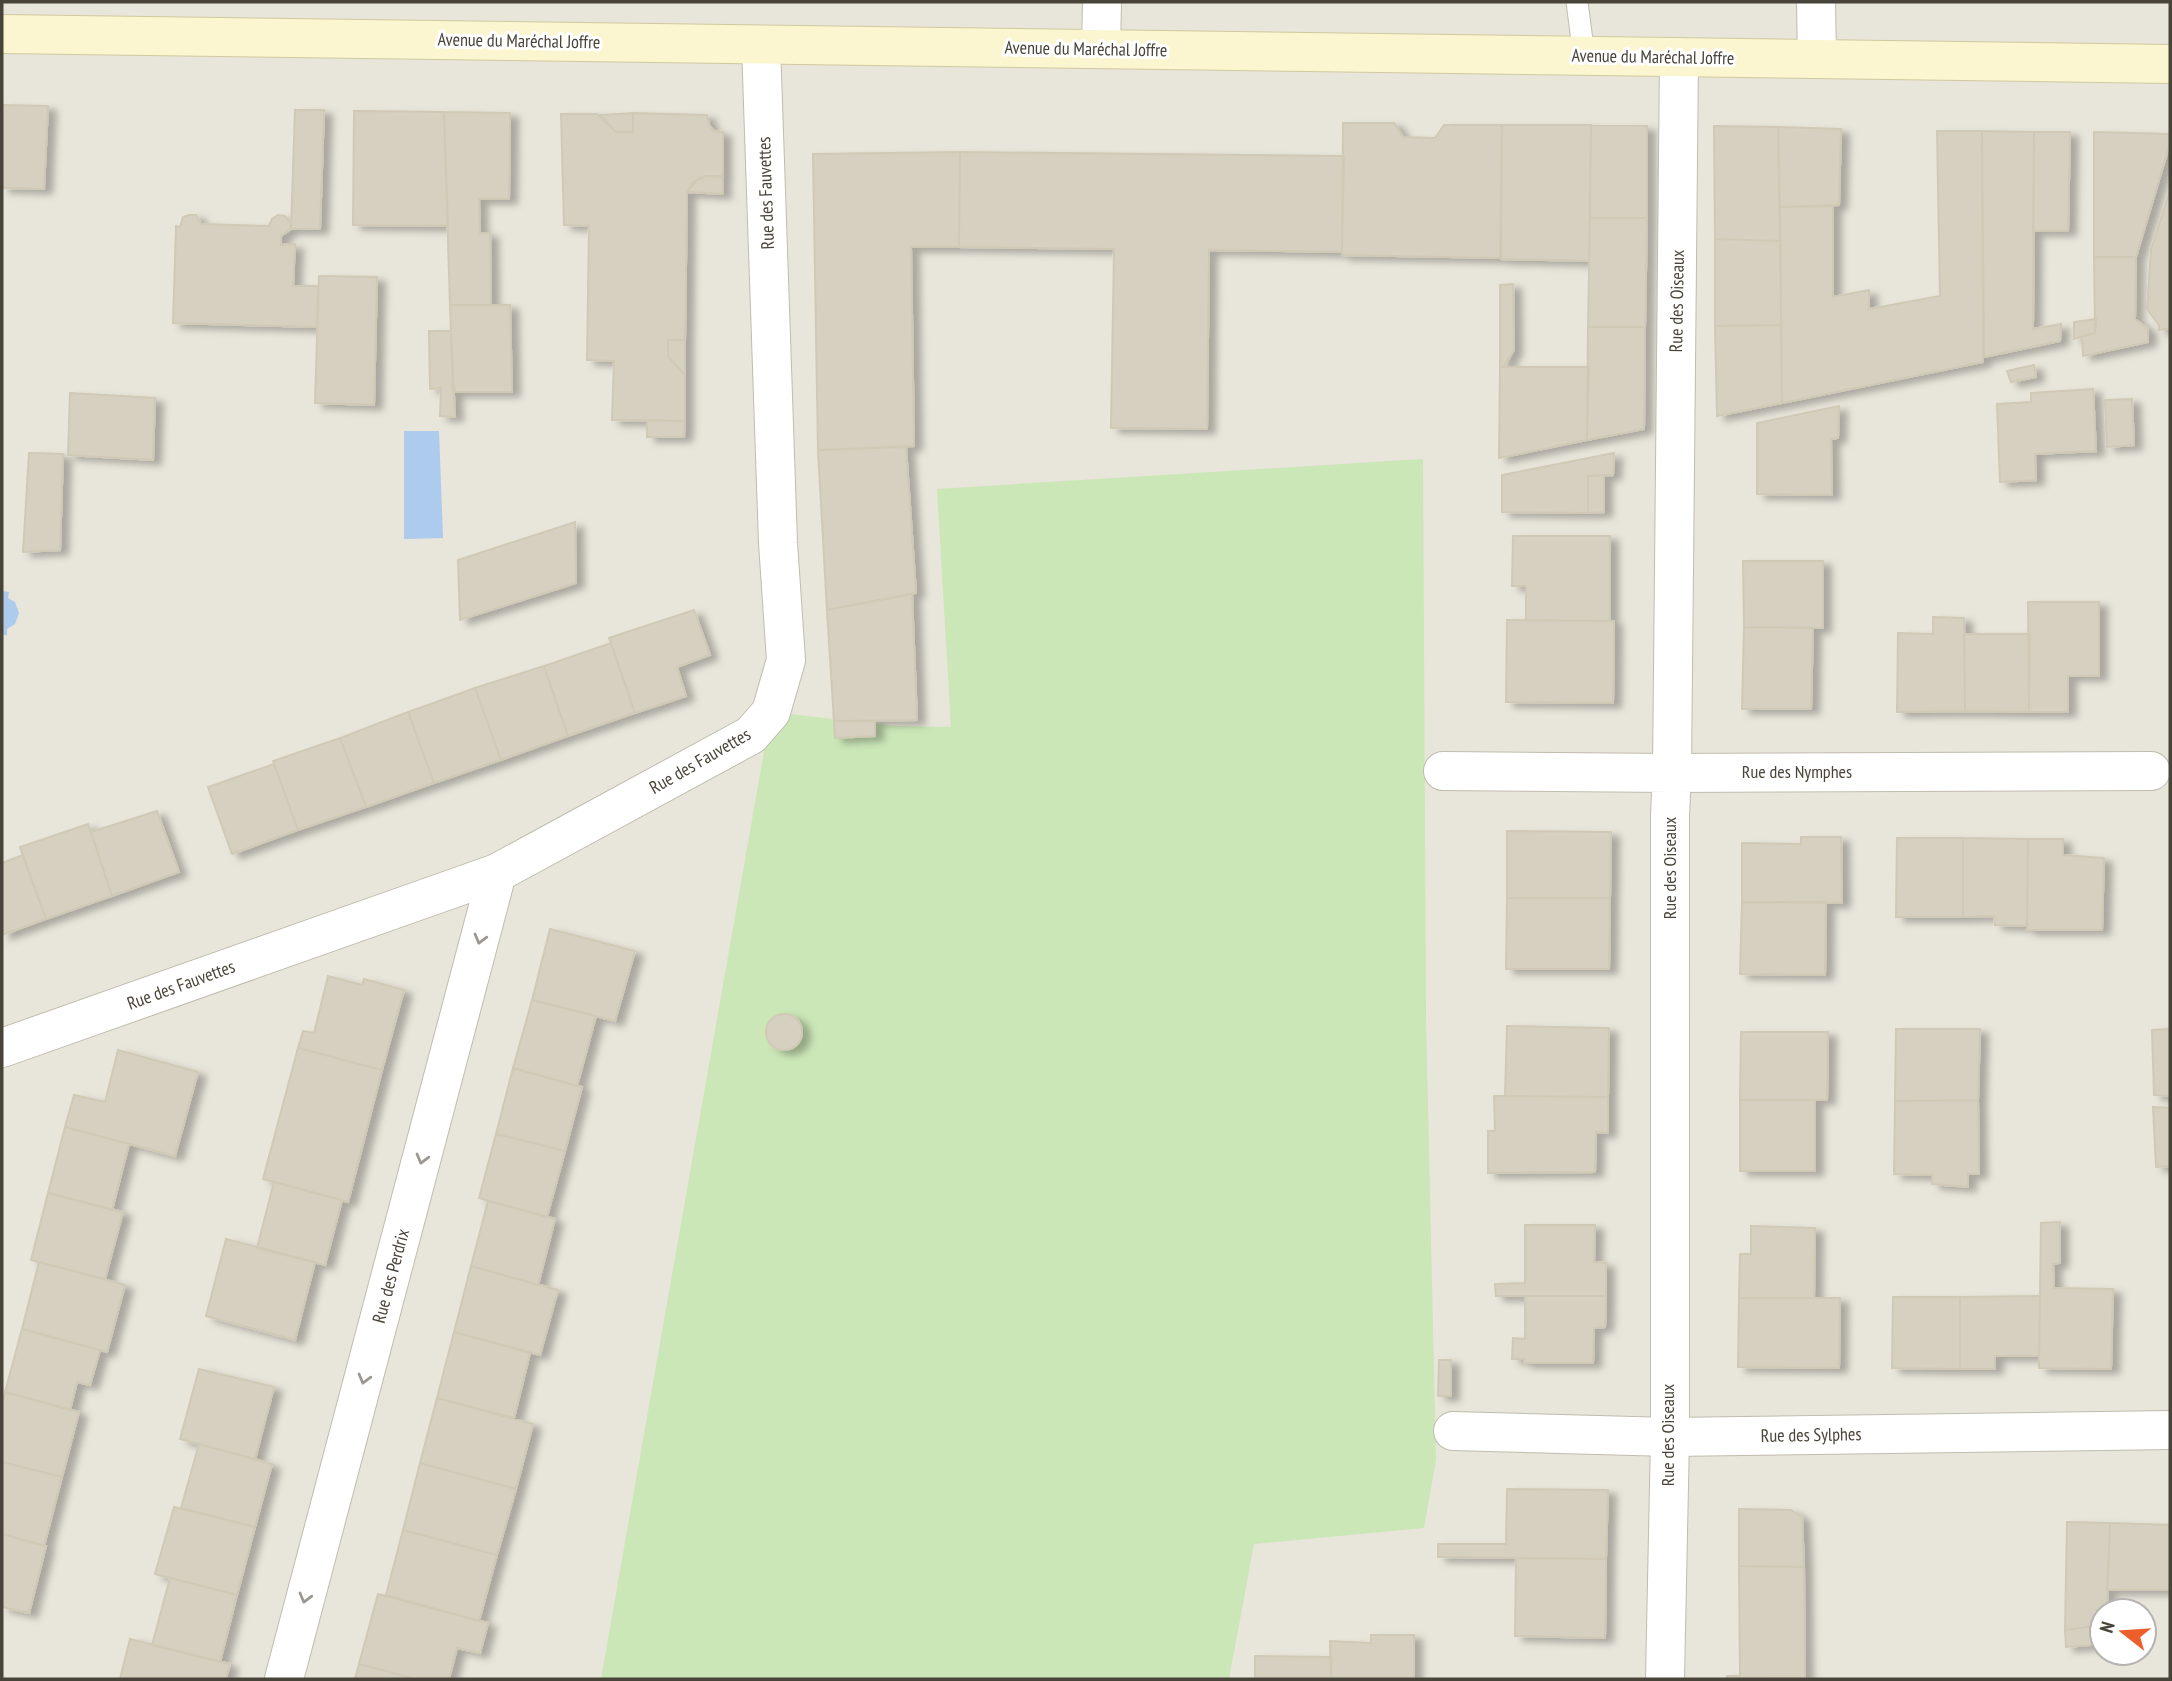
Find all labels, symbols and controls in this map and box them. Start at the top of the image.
street label: Avenue du Maréchal Joffre [437,28,601,53]
street label: Avenue du Maréchal Joffre [1004,36,1168,61]
street label: Avenue du Maréchal Joffre [1571,44,1735,69]
street label: Rue des Fauvettes [752,136,779,250]
street label: Rue des Oiseaux [1664,249,1689,352]
street label: Rue des Fauvettes [645,722,754,799]
street label: Rue des Nymphes [1742,760,1852,783]
street label: Rue des Oiseaux [1658,816,1681,919]
one-way arrow [473,932,488,944]
street label: Rue des Fauvettes [124,954,238,1015]
one-way arrow [415,1152,430,1164]
street label: Rue des Perdrix [367,1226,414,1326]
one-way arrow [357,1372,372,1384]
street label: Rue des Oiseaux [1656,1383,1679,1486]
street label: Rue des Sylphes [1760,1422,1862,1447]
one-way arrow [299,1592,314,1604]
north arrow [2088,1597,2158,1667]
text: N [2094,1619,2120,1635]

